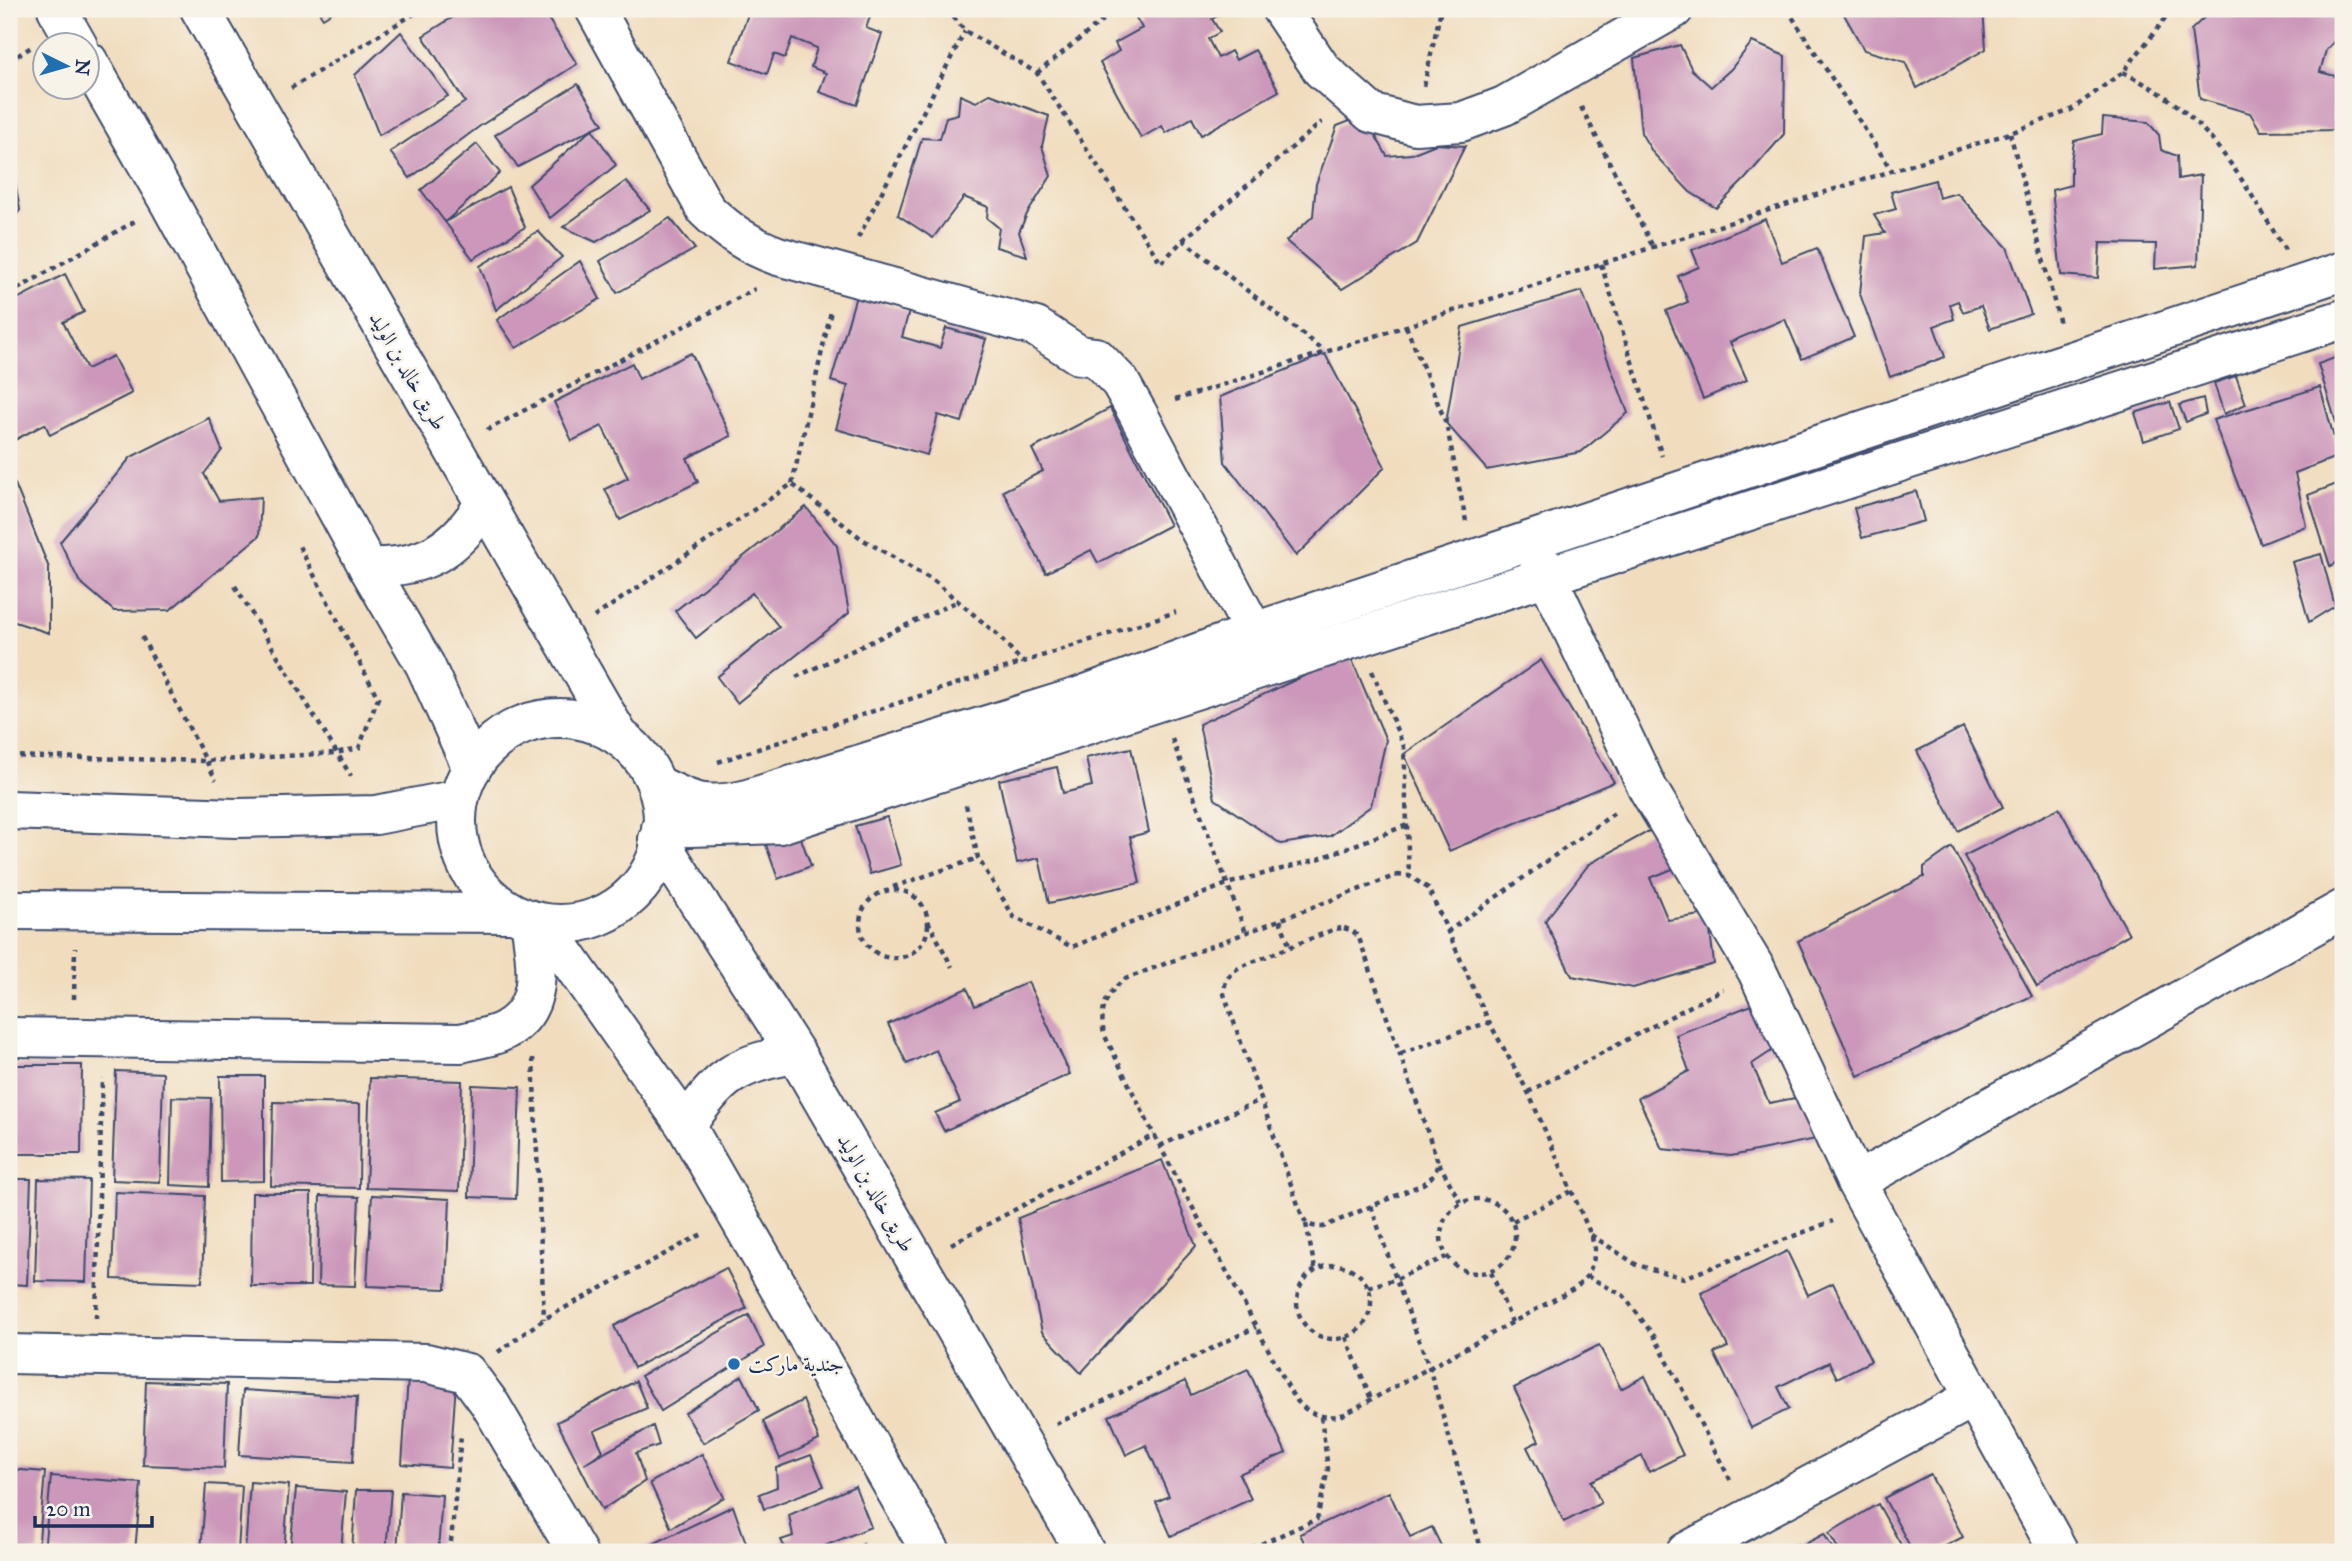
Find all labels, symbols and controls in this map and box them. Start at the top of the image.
north arrow [32,32,102,102]
text: N [70,58,95,76]
street label: طريق خالد بن الوليد [364,307,452,435]
street label: طريق خالد بن الوليد [832,1129,920,1257]
place label: جندية ماركت [748,1351,844,1377]
marker: جندية ماركت [726,1356,742,1372]
scale bar [35,1484,152,1528]
text: 20 m [46,1496,91,1522]

